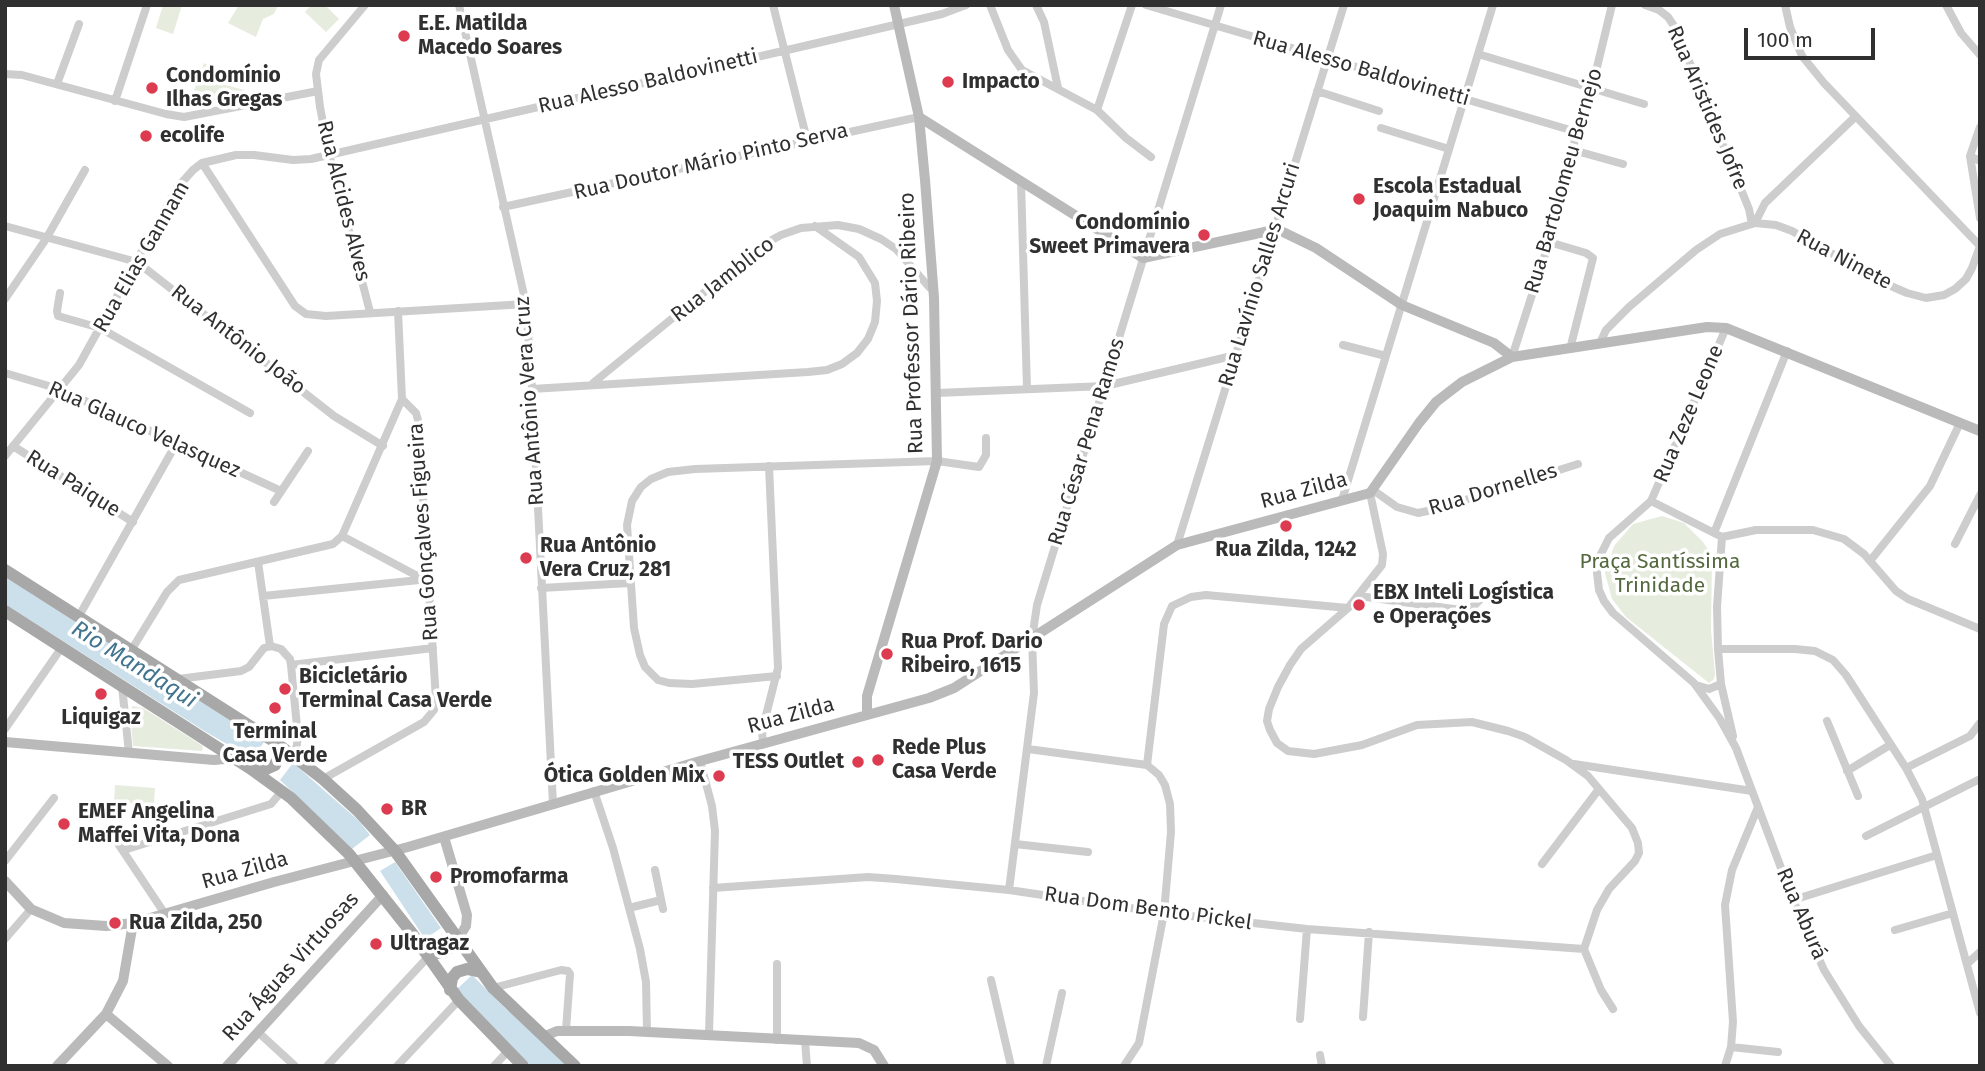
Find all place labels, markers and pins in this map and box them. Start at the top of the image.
place label: E.E. Matilda Macedo Soares [418,11,562,61]
marker: E.E. Matilda Macedo Soares [396,28,412,44]
place label: Condomínio Ilhas Gregas [166,63,282,113]
place label: Impacto [962,69,1040,95]
marker: Impacto [940,74,956,90]
marker: Condomínio Ilhas Gregas [144,80,160,96]
place label: ecolife [160,123,225,149]
marker: ecolife [138,128,154,144]
place label: Escola Estadual Joaquim Nabuco [1373,174,1528,224]
marker: Escola Estadual Joaquim Nabuco [1351,191,1367,207]
place label: Condomínio Sweet Primavera [1029,210,1190,260]
marker: Condomínio Sweet Primavera [1196,227,1212,243]
marker: Rua Zilda, 1242 [1278,518,1294,534]
place label: Rua Antônio Vera Cruz, 281 [540,533,671,583]
place label: Rua Zilda, 1242 [1215,537,1357,563]
marker: Rua Antônio Vera Cruz, 281 [518,550,534,566]
place label: EBX Inteli Logística e Operações [1373,580,1554,630]
marker: EBX Inteli Logística e Operações [1351,597,1367,613]
place label: Rua Prof. Dario Ribeiro, 1615 [901,629,1043,679]
marker: Rua Prof. Dario Ribeiro, 1615 [879,646,895,662]
place label: Bicicletário Terminal Casa Verde [299,664,492,714]
marker: Bicicletário Terminal Casa Verde [277,681,293,697]
marker: Liquigaz [93,686,109,702]
marker: Terminal Casa Verde [267,700,283,716]
place label: Liquigaz [61,705,141,731]
place label: Terminal Casa Verde [223,719,327,769]
place label: Rede Plus Casa Verde [892,735,997,785]
place label: TESS Outlet [733,749,844,775]
marker: Rede Plus Casa Verde [870,752,886,768]
marker: TESS Outlet [850,754,866,770]
place label: Ótica Golden Mix [544,763,705,789]
marker: Ótica Golden Mix [711,768,727,784]
place label: BR [401,796,427,822]
place label: EMEF Angelina Maffei Vita, Dona [78,799,240,849]
marker: BR [379,801,395,817]
marker: EMEF Angelina Maffei Vita, Dona [56,816,72,832]
place label: Promofarma [450,864,568,890]
marker: Promofarma [428,869,444,885]
place label: Rua Zilda, 250 [129,910,262,936]
marker: Rua Zilda, 250 [107,915,123,931]
place label: Ultragaz [390,931,469,957]
marker: Ultragaz [368,936,384,952]

